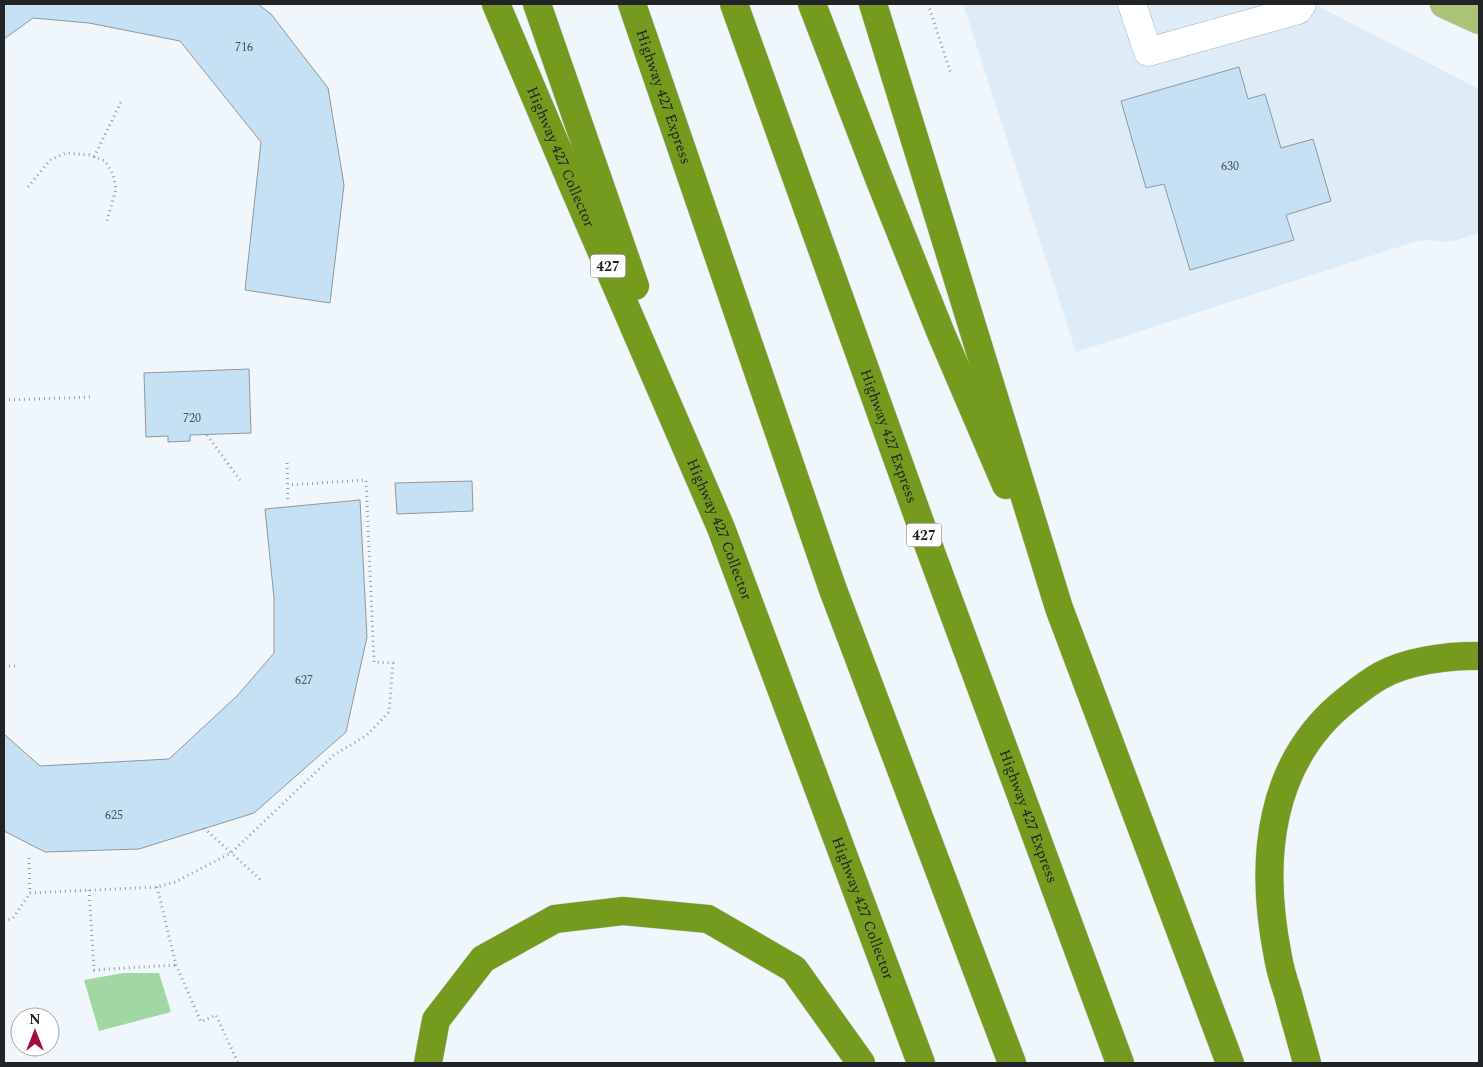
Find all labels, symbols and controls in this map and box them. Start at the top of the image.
street label: Highway 427 Express [630,26,697,167]
house number: 716 [235,38,253,57]
street label: Highway 427 Collector [520,83,601,231]
house number: 630 [1221,157,1239,176]
road number: 427 [590,255,626,278]
street label: Highway 427 Express [854,366,923,506]
house number: 720 [183,409,201,428]
street label: Highway 427 Collector [680,455,758,604]
road number: 427 [906,524,942,546]
house number: 627 [295,671,313,690]
street label: Highway 427 Express [993,746,1063,887]
house number: 625 [105,806,123,825]
street label: Highway 427 Collector [825,833,900,983]
north arrow [10,1007,60,1057]
text: N [29,1009,41,1030]

